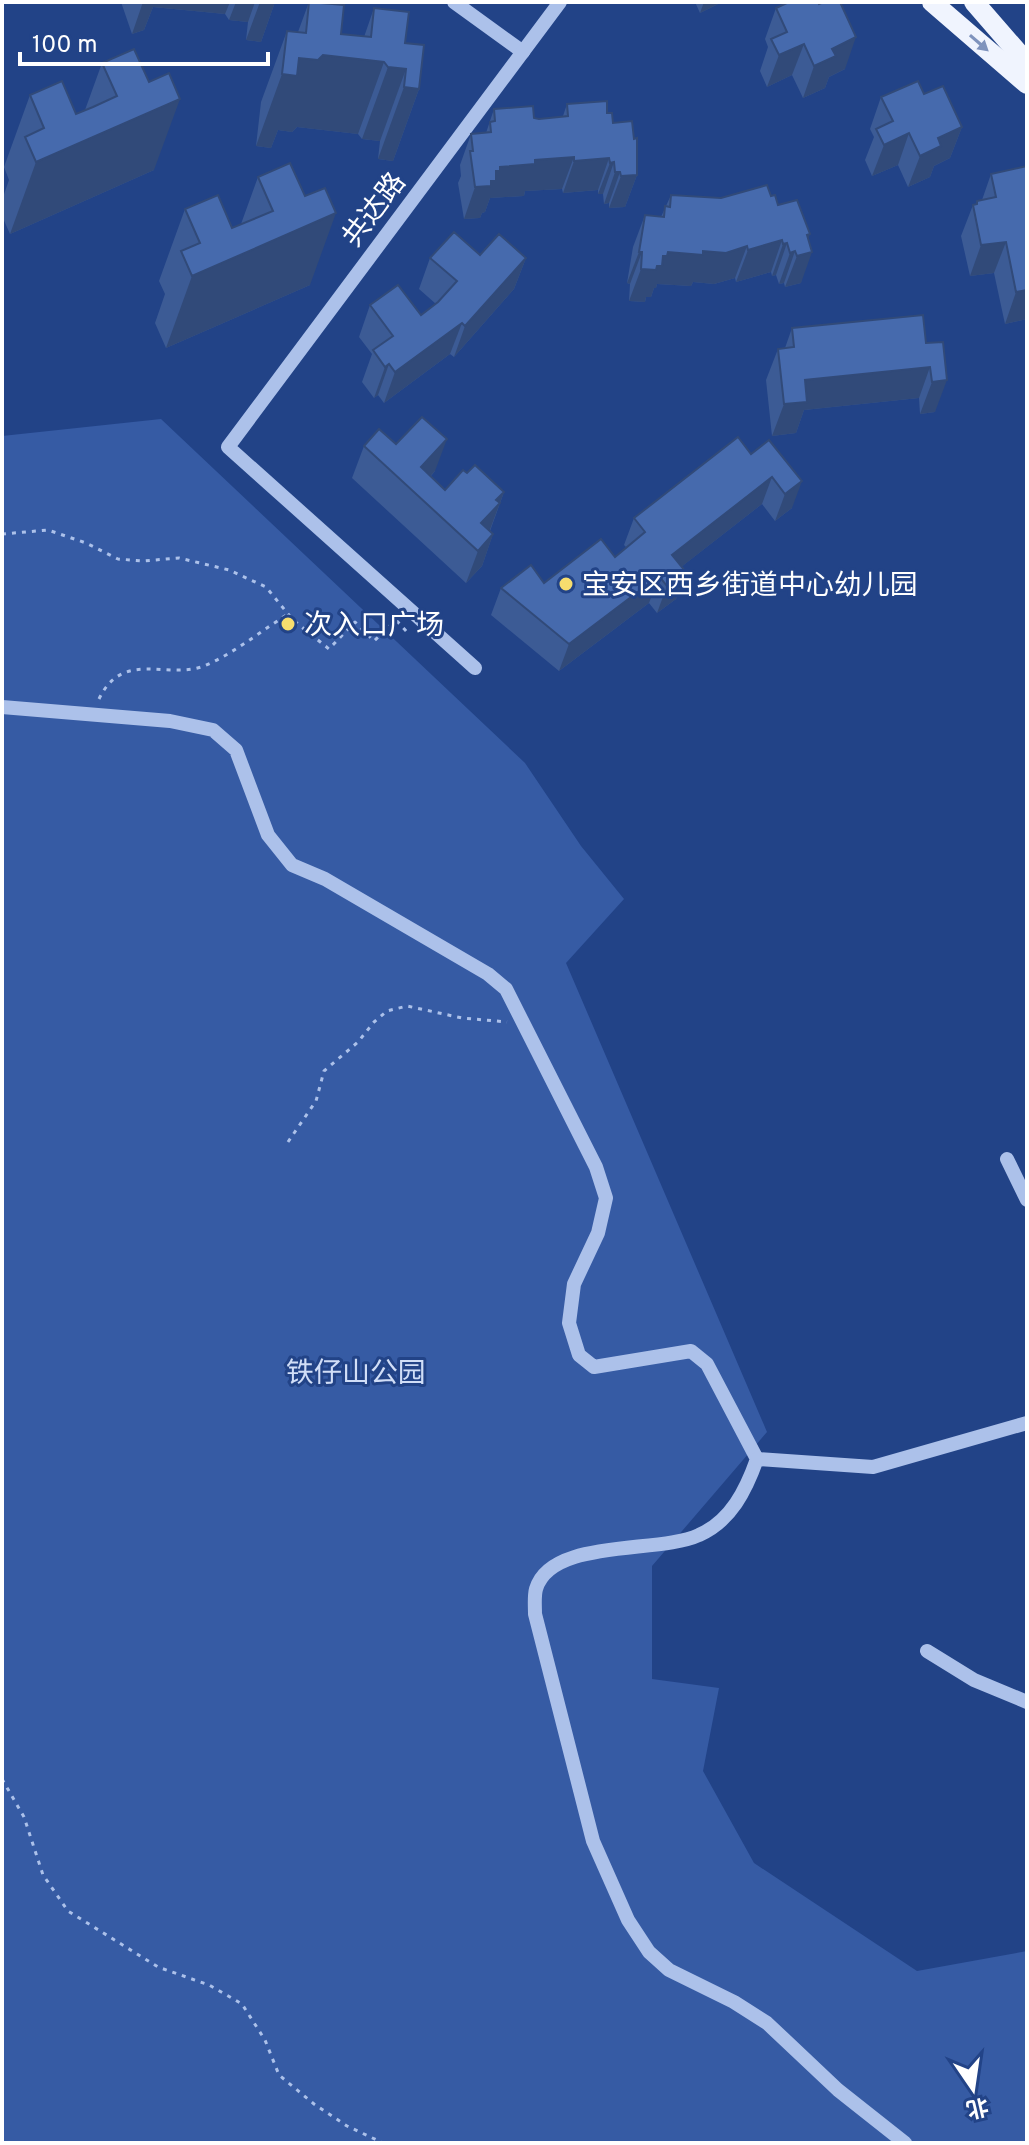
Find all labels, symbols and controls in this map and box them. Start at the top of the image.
scale bar [20,16,268,66]
text: 100 m [32,31,98,61]
one-way arrow [969,34,989,51]
street label: 共达路 [336,166,415,255]
place label: 宝安区西乡街道中心幼儿园 [582,569,918,605]
marker: 宝安区西乡街道中心幼儿园 [557,575,575,593]
place label: 次入口广场 [304,609,444,645]
marker: 次入口广场 [279,615,297,633]
park label: 铁仔山公园 [286,1357,426,1393]
north arrow [933,2049,1013,2129]
text: 北 [963,2090,991,2122]

